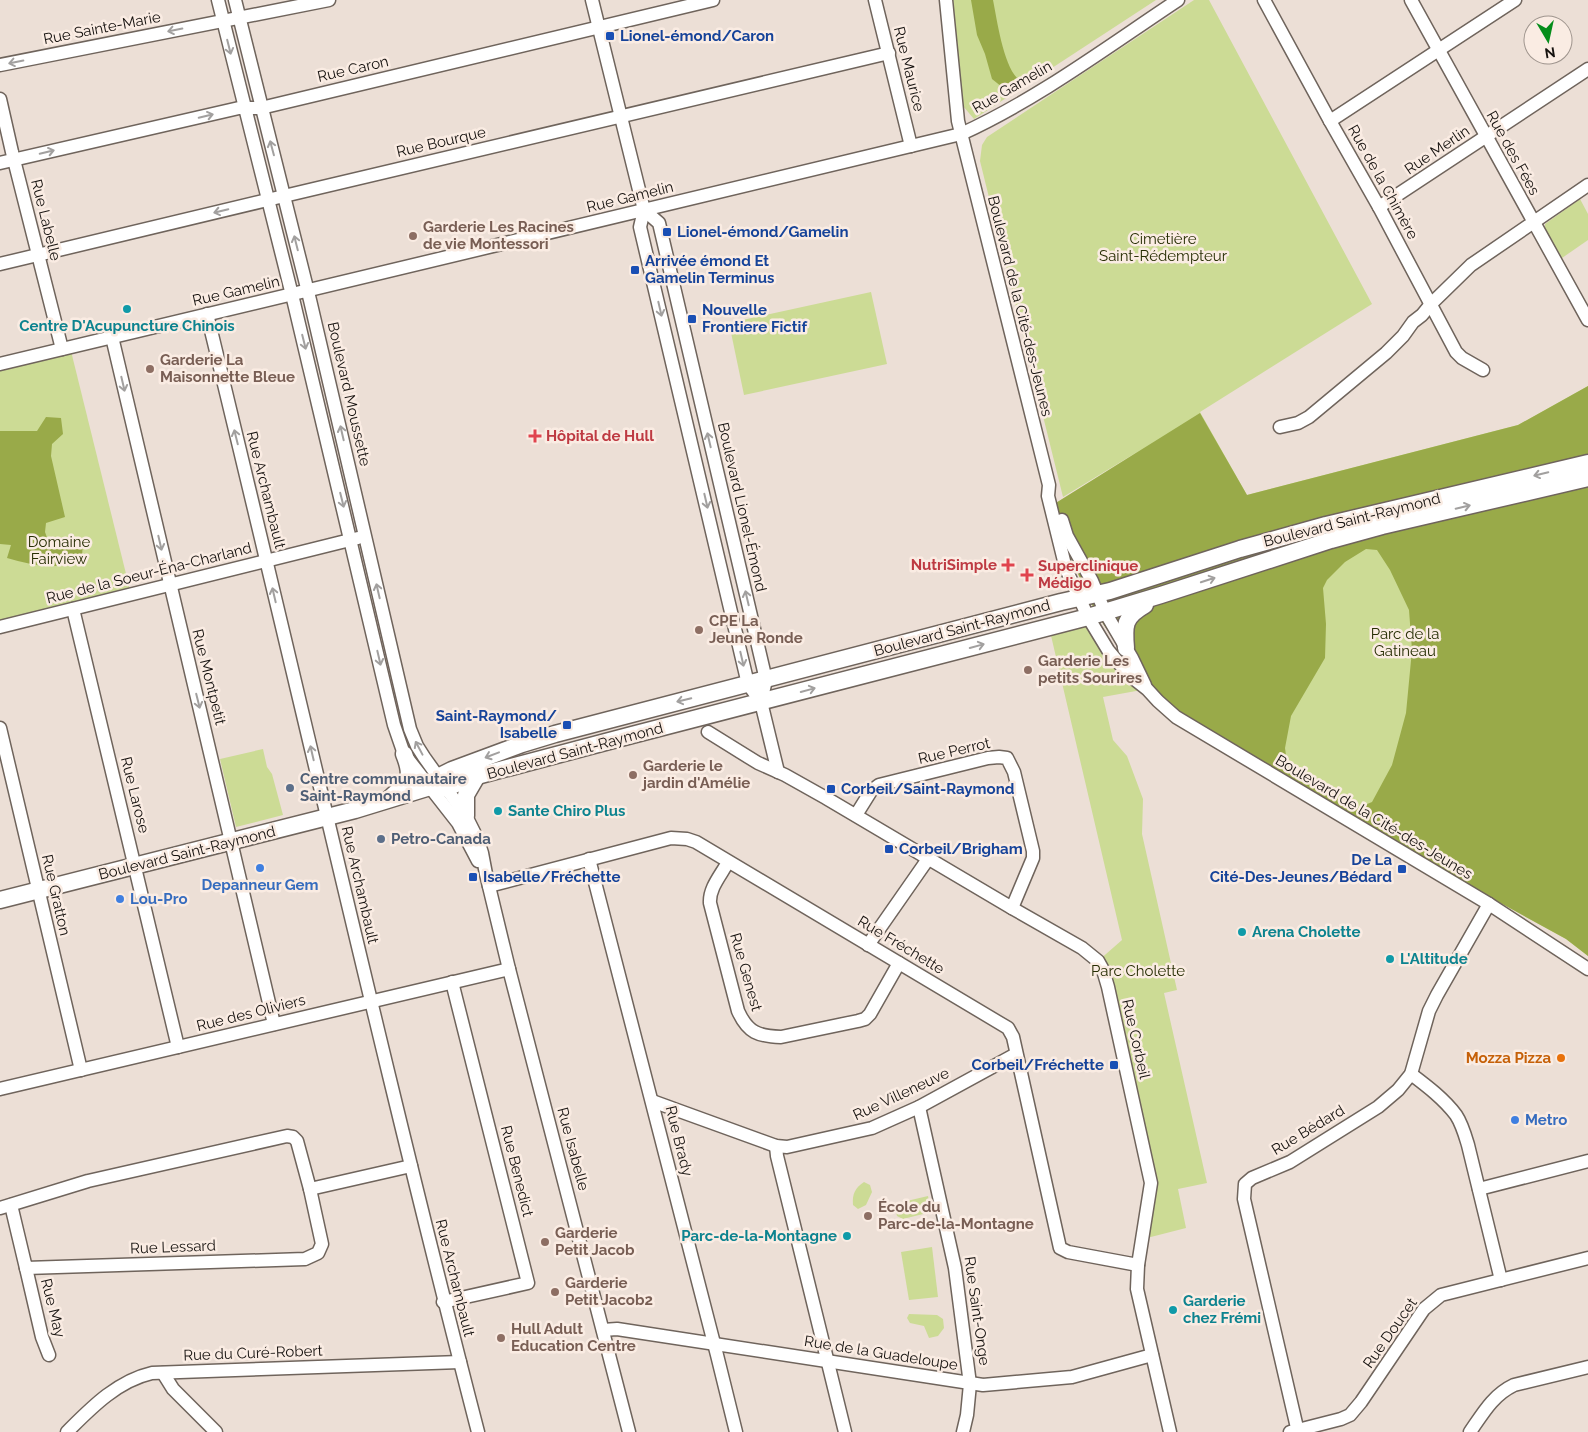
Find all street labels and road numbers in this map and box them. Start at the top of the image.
street label: Rue Sainte-Marie [42,8,162,48]
street label: Rue Maurice [890,25,928,114]
street label: Rue Caron [316,52,390,86]
street label: Rue Gamelin [969,57,1055,117]
street label: Rue des Fées [1482,108,1544,198]
street label: Rue de la Chimère [1344,122,1422,243]
street label: Rue Merlin [1401,122,1473,178]
street label: Rue Bourque [395,123,488,161]
street label: Rue Labelle [27,177,65,263]
street label: Rue Gamelin [585,178,675,216]
street label: Boulevard de la Cité-des-Jeunes [984,194,1056,418]
street label: Rue Gamelin [191,272,281,310]
street label: Boulevard Moussette [324,320,374,468]
street label: Boulevard Lionel-Émond [714,421,770,593]
street label: Rue Archambault [243,429,289,551]
street label: Boulevard Saint-Raymond [1262,489,1442,551]
street label: Rue de la Soeur-Éna-Charland [44,539,254,607]
street label: Boulevard Saint-Raymond [872,596,1052,660]
street label: Rue Montpetit [188,627,230,727]
street label: Boulevard Saint-Raymond [485,719,665,783]
street label: Rue Perrot [916,734,992,768]
street label: Boulevard de la Cité-des-Jeunes [1272,751,1476,883]
street label: Rue Larose [117,755,153,835]
street label: Boulevard Saint-Raymond [97,822,277,884]
street label: Rue Archambault [338,824,382,946]
street label: Rue Gratton [38,853,74,937]
street label: Rue Fréchette [854,912,948,978]
street label: Rue Genest [726,931,766,1013]
street label: Rue des Oliviers [195,991,307,1035]
street label: Rue Corbeil [1118,997,1154,1081]
street label: Rue Villeneuve [850,1064,952,1124]
street label: Rue Bédard [1268,1101,1348,1159]
street label: Rue Brady [662,1104,696,1178]
street label: Rue Isabelle [553,1105,593,1193]
street label: Rue Benedict [497,1123,537,1219]
street label: Rue Archambault [432,1217,478,1339]
street label: Rue Lessard [130,1237,216,1257]
street label: Rue Saint-Onge [960,1255,994,1367]
street label: Rue May [37,1277,69,1339]
street label: Rue Doucet [1359,1294,1421,1372]
street label: Rue de la Guadeloupe [803,1332,959,1374]
street label: Rue du Curé-Robert [183,1342,323,1364]

